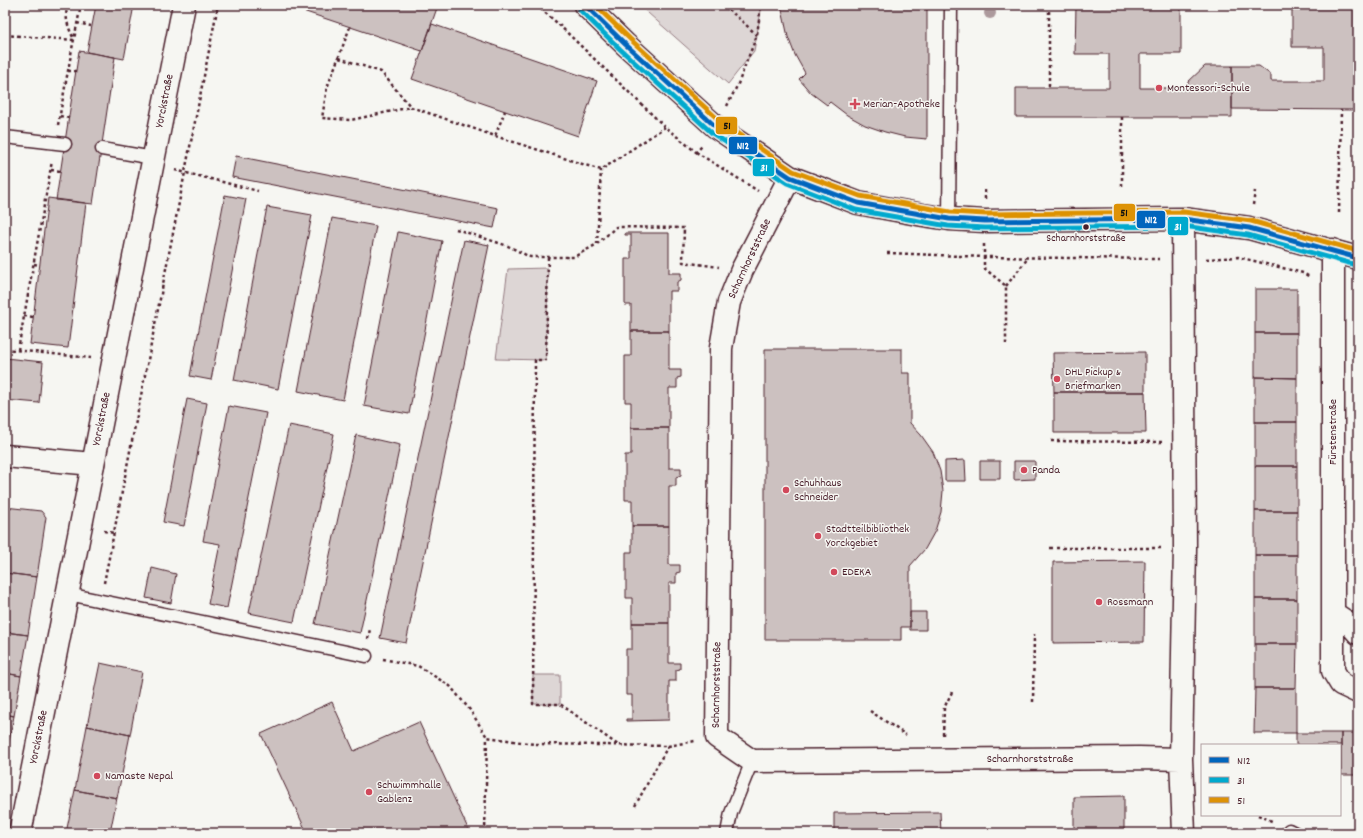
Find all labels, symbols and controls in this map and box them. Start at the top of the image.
street label: Yorckstraße [151,73,179,129]
place label: Montessori-Schule [1167,80,1250,97]
marker: Montessori-Schule [1154,83,1164,93]
place label: Merian-Apotheke [863,96,940,113]
marker: Merian-Apotheke [850,99,860,109]
line badge: 51 [715,116,738,135]
text: 51 [723,119,731,135]
line badge: N12 [728,136,758,155]
text: N12 [737,139,750,155]
line badge: 31 [752,158,775,177]
text: 31 [760,161,768,177]
line badge: 51 [1113,203,1136,222]
text: 51 [1120,206,1128,222]
line badge: N12 [1136,210,1166,229]
text: N12 [1145,213,1158,229]
street label: Scharnhorststraße [724,216,776,302]
line badge: 31 [1167,216,1189,236]
text: 31 [1174,220,1182,236]
marker: Scharnhorststraße [1081,222,1091,232]
place label: Scharnhorststraße [1046,231,1126,247]
place label: DHL Pickup & Briefmarken [1065,364,1121,395]
marker: DHL Pickup & Briefmarken [1052,374,1062,384]
street label: Yorckstraße [88,391,116,447]
street label: Fürstenstraße [1325,399,1342,465]
place label: Panda [1032,462,1060,479]
marker: Panda [1019,465,1029,475]
place label: Schuhhaus Schneider [794,475,842,506]
marker: Schuhhaus Schneider [781,485,791,495]
place label: Stadtteilbibliothek Yorckgebiet [826,521,909,552]
marker: Stadtteilbibliothek Yorckgebiet [813,531,823,541]
place label: EDEKA [842,564,872,581]
marker: EDEKA [829,567,839,577]
place label: Rossmann [1107,594,1154,611]
marker: Rossmann [1094,597,1104,607]
street label: Scharnhorststraße [708,642,726,728]
street label: Yorckstraße [25,709,53,765]
legend [1201,744,1341,816]
street label: Scharnhorststraße [987,751,1073,768]
text: N12 [1237,753,1251,770]
place label: Namaste Nepal [105,768,173,785]
marker: Namaste Nepal [92,771,102,781]
text: 31 [1237,773,1245,790]
place label: Schwimmhalle Gablenz [377,777,441,808]
marker: Schwimmhalle Gablenz [364,787,374,797]
text: 51 [1237,793,1245,810]

